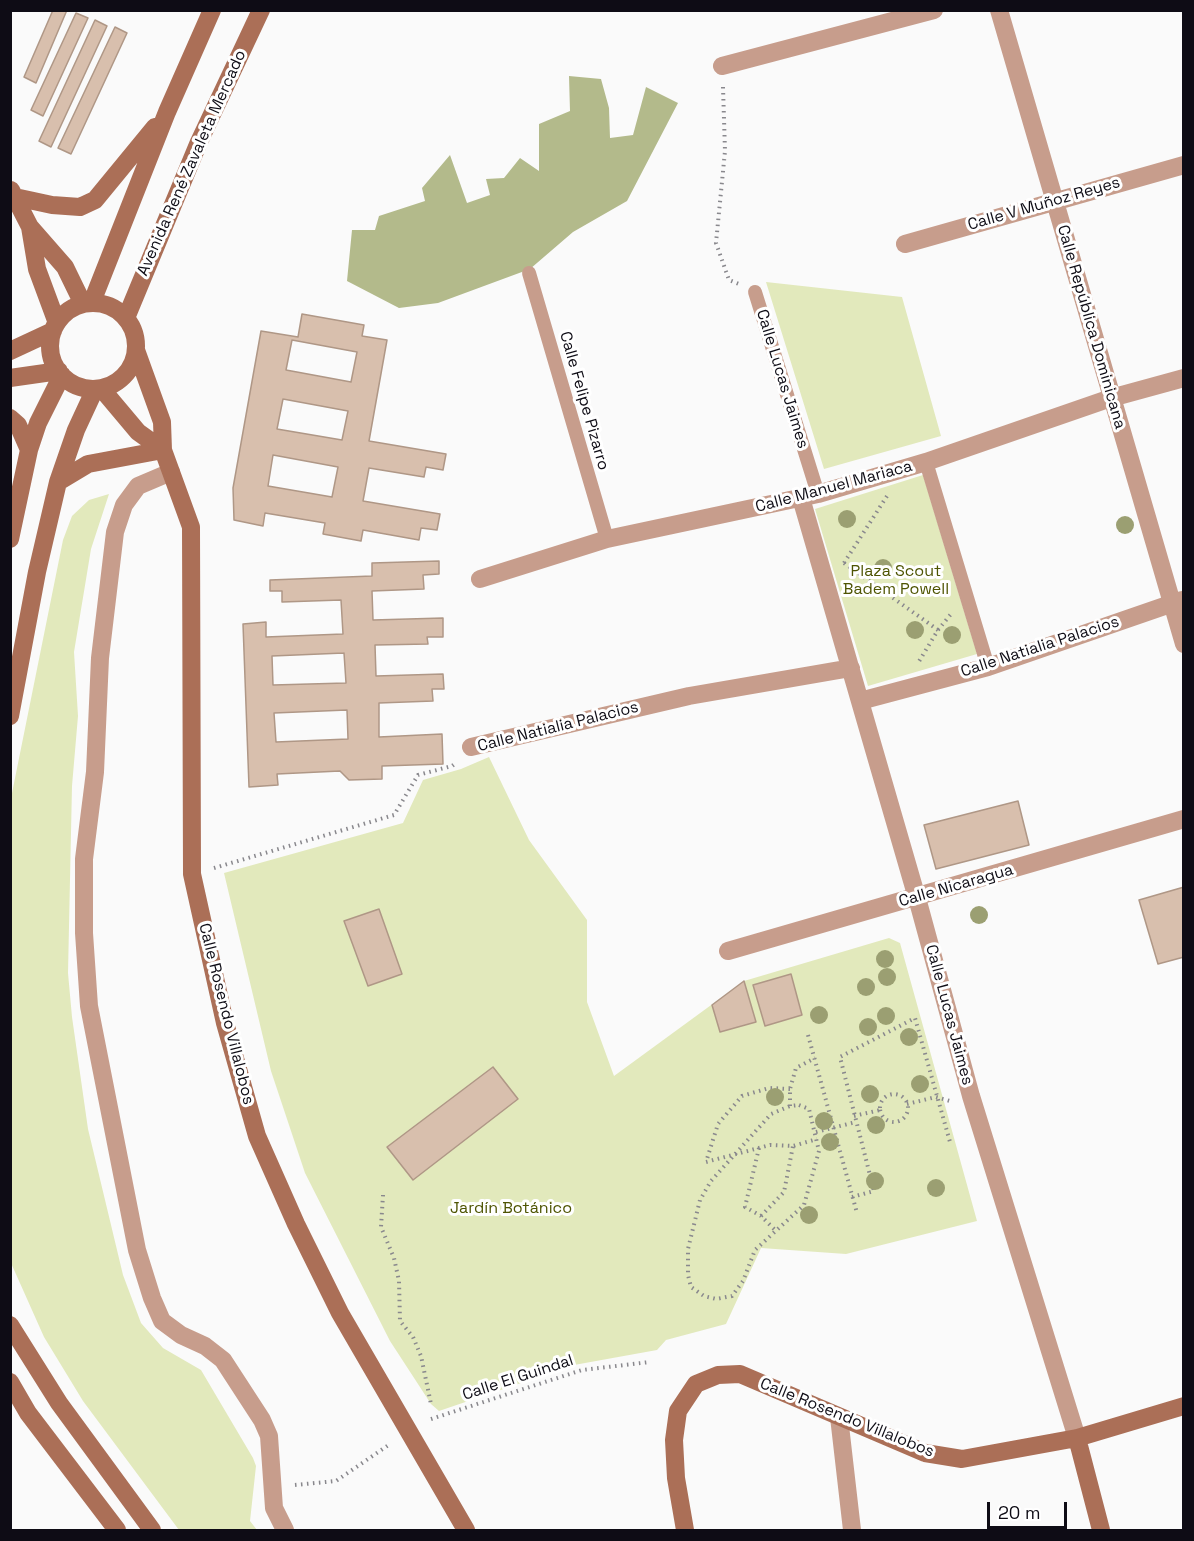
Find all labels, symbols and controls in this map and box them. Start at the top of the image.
street label: Avenida René Zavaleta Mercado [133,47,251,279]
street label: Calle V Muñoz Reyes [966,173,1122,235]
street label: Calle República Dominicana [1053,223,1129,431]
street label: Calle Lucas Jaimes [752,307,812,451]
street label: Calle Felipe Pizarro [555,329,613,473]
street label: Calle Manuel Mariaca [753,457,915,517]
park label: Plaza Scout Badem Powell [843,562,949,600]
street label: Calle Natialia Palacios [958,612,1122,682]
street label: Calle Natialia Palacios [476,698,640,756]
street label: Calle Nicaragua [897,860,1015,912]
street label: Calle Rosendo Villalobos [194,921,258,1107]
street label: Calle Lucas Jaimes [921,943,977,1087]
park label: Jardín Botánico [450,1199,572,1219]
street label: Calle El Guindal [460,1351,576,1405]
street label: Calle Rosendo Villalobos [757,1374,937,1462]
scale bar [990,1490,1070,1528]
text: 20 m [998,1501,1041,1524]

